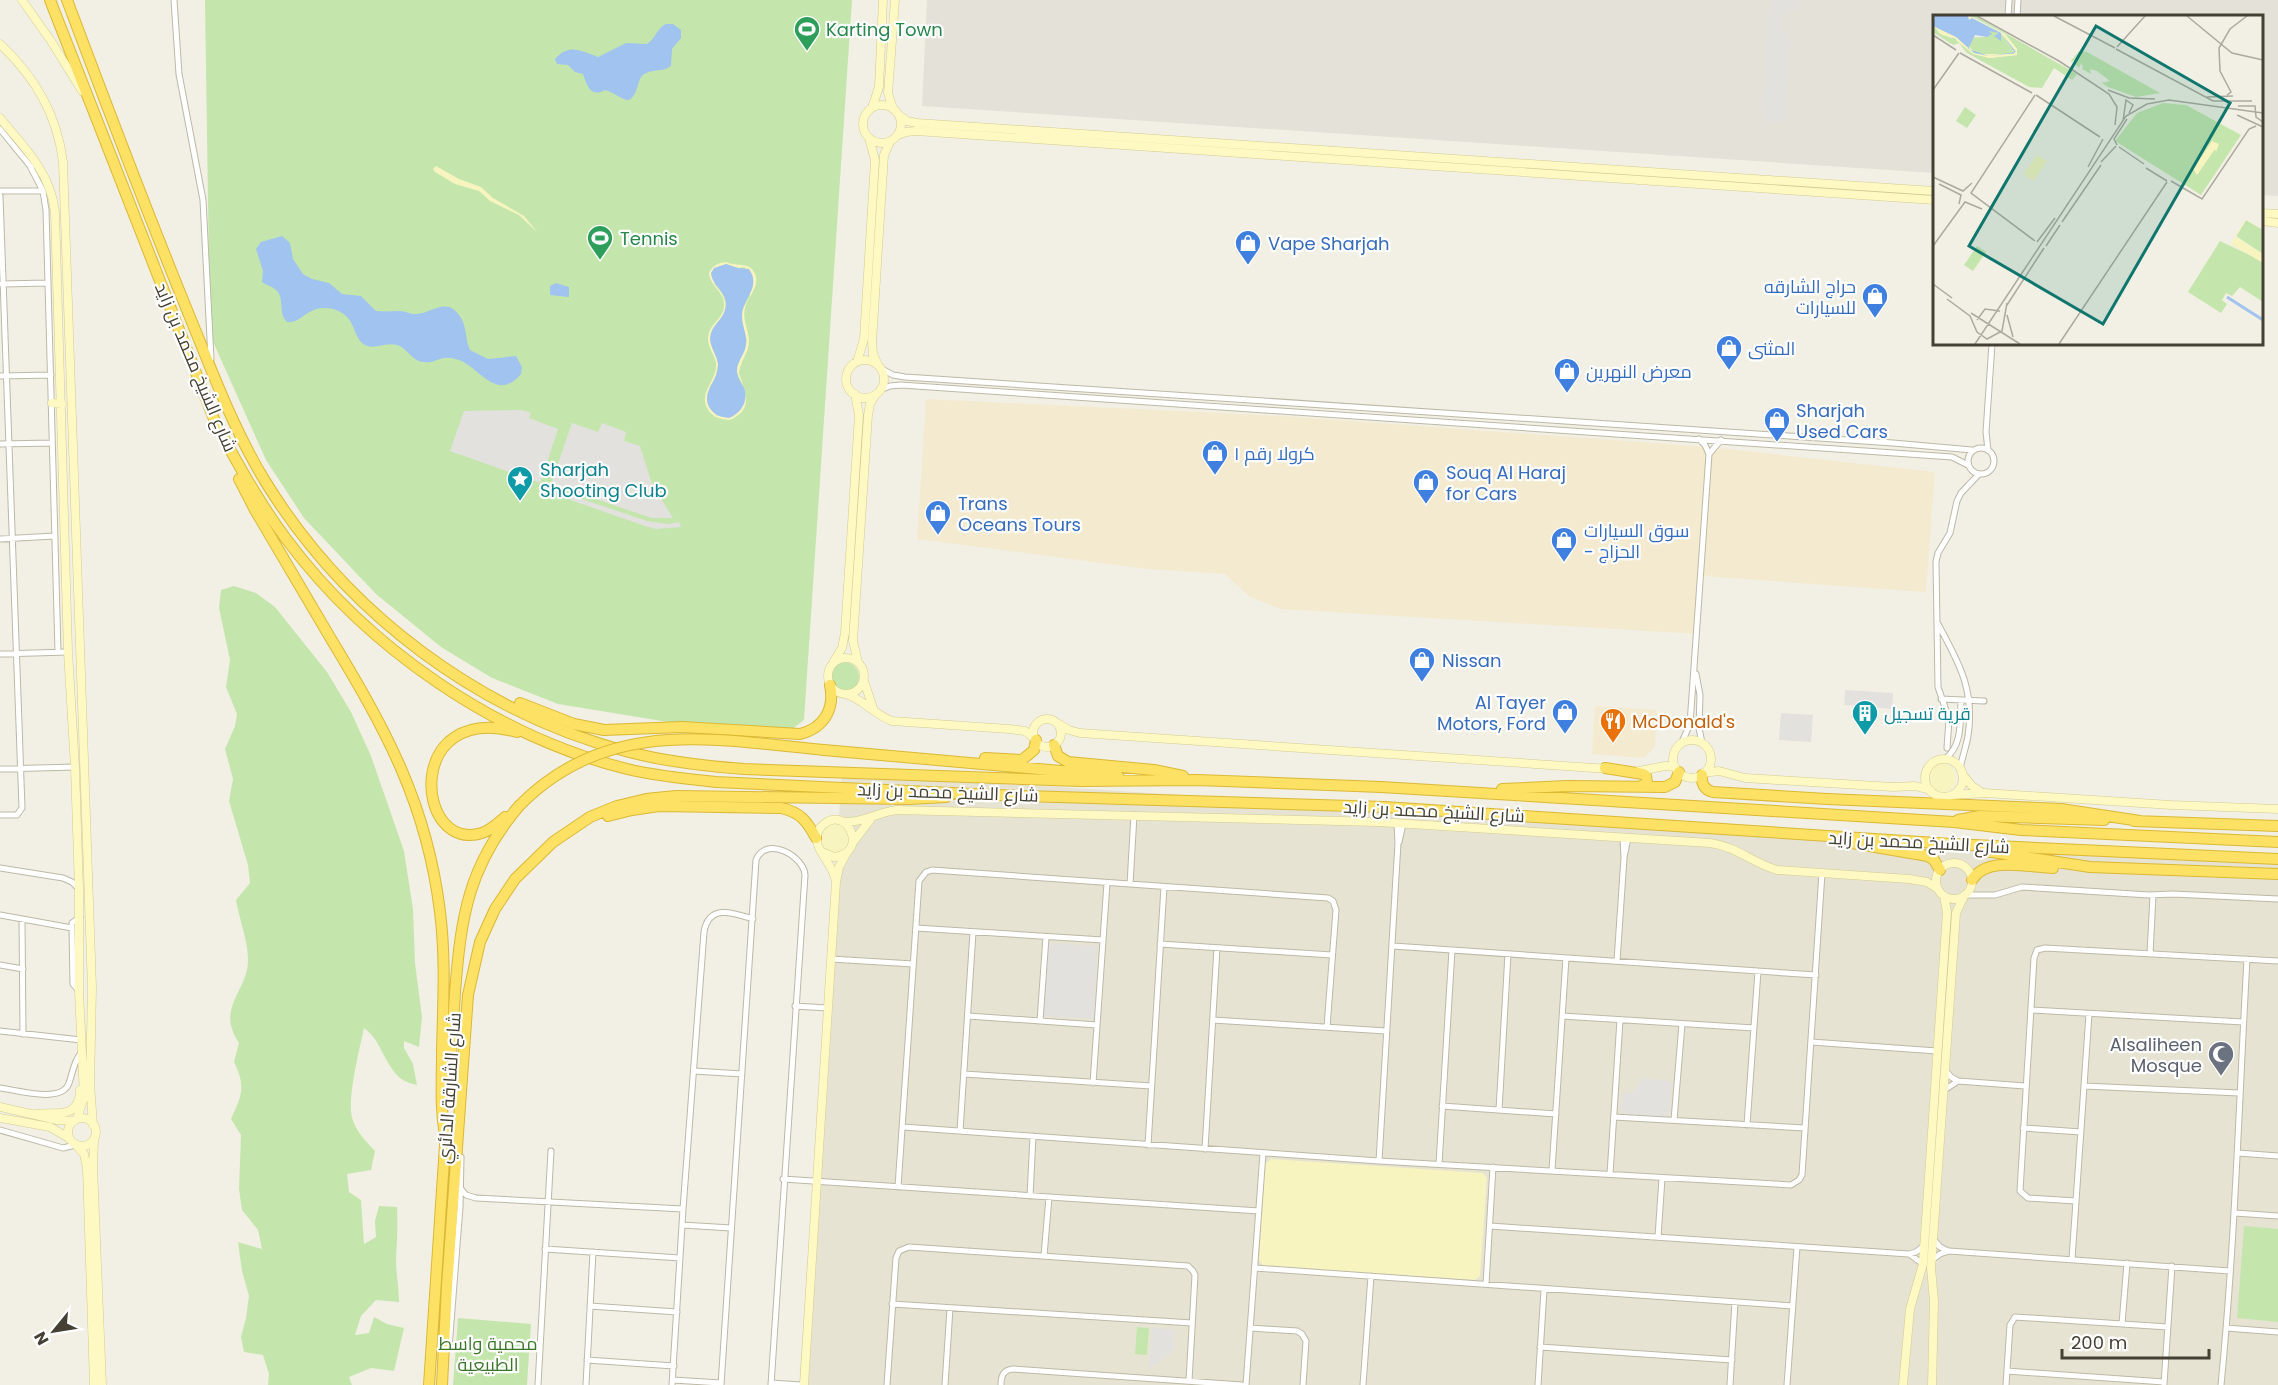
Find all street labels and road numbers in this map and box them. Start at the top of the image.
street label: شارع الشيخ محمد بن زايد [149,279,243,455]
street label: شارع الشيخ محمد بن زايد [857,776,1039,808]
street label: شارع الشيخ محمد بن زايد [1343,794,1525,828]
street label: شارع الشيخ محمد بن زايد [1828,825,2010,859]
street label: شارع الشارقة الدائري [431,1011,469,1165]

